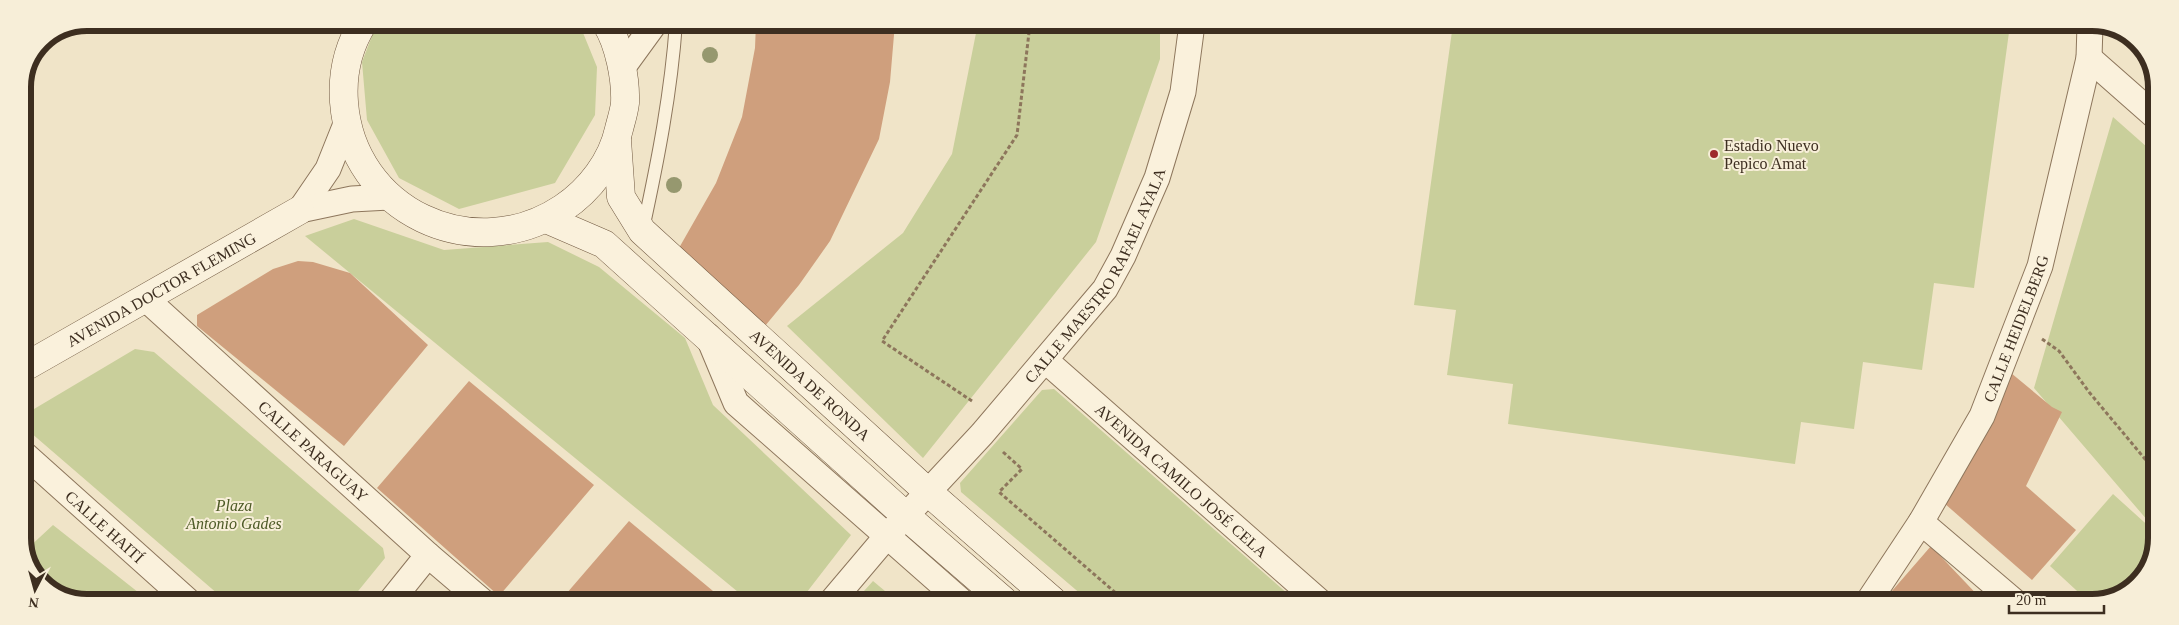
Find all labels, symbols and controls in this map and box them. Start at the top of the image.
place label: Estadio Nuevo Pepico Amat [1724,137,1819,173]
marker: Estadio Nuevo Pepico Amat [1708,148,1720,160]
street label: CALLE MAESTRO RAFAEL AYALA [1021,166,1168,386]
street label: AVENIDA DOCTOR FLEMING [64,228,259,350]
street label: CALLE HEIDELBERG [1980,253,2051,404]
street label: AVENIDA DE RONDA [747,326,874,444]
street label: CALLE PARAGUAY [255,397,372,505]
street label: AVENIDA CAMILO JOSÉ CELA [1092,400,1271,561]
street label: CALLE HAITÍ [62,487,148,566]
park label: Plaza Antonio Gades [185,497,282,532]
north arrow [10,565,60,615]
scale bar [2009,582,2104,614]
text: 20 m [2016,592,2047,608]
text: N [28,594,40,610]

